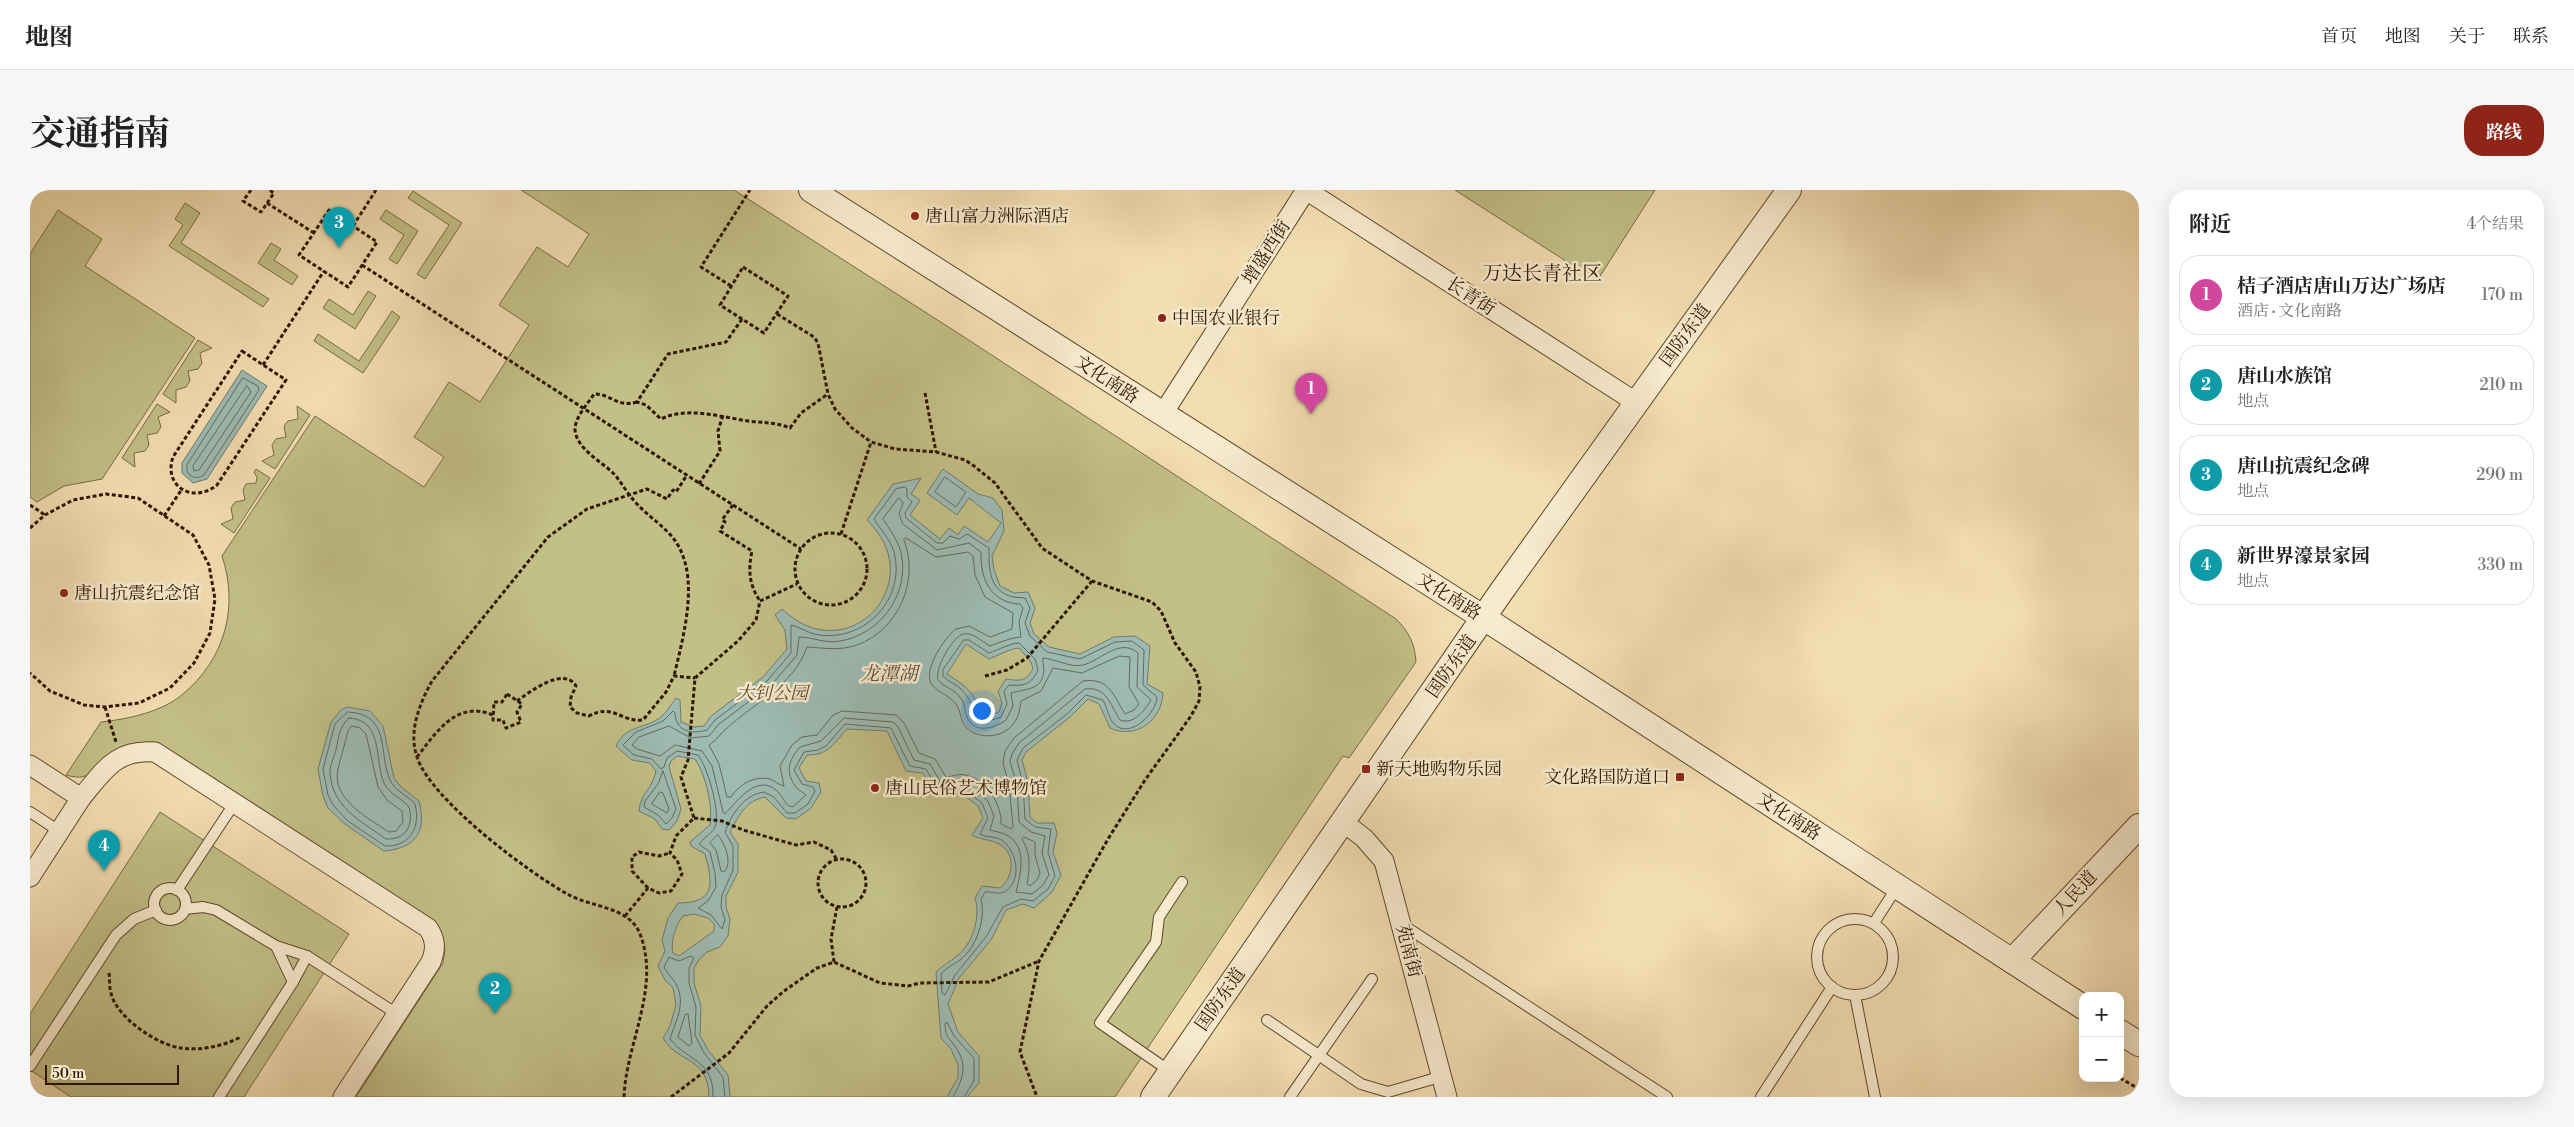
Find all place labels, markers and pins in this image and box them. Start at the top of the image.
place label: 唐山富力洲际酒店 [925,205,1069,228]
pin: 3 [323,207,355,248]
marker: 唐山富力洲际酒店 [909,210,921,222]
place label: 中国农业银行 [1172,307,1280,330]
marker: 中国农业银行 [1156,312,1168,324]
pin: 1 [1295,373,1327,414]
place label: 唐山抗震纪念馆 [74,582,200,605]
marker: 唐山抗震纪念馆 [58,587,70,599]
place label: 新天地购物乐园 [1376,758,1502,781]
marker: 新天地购物乐园 [1360,763,1372,775]
place label: 文化路国防道口 [1544,766,1670,789]
marker: 文化路国防道口 [1674,771,1686,783]
place label: 唐山民俗艺术博物馆 [885,777,1047,800]
marker: 唐山民俗艺术博物馆 [869,782,881,794]
pin: 4 [88,830,120,871]
pin: 2 [479,973,511,1014]

